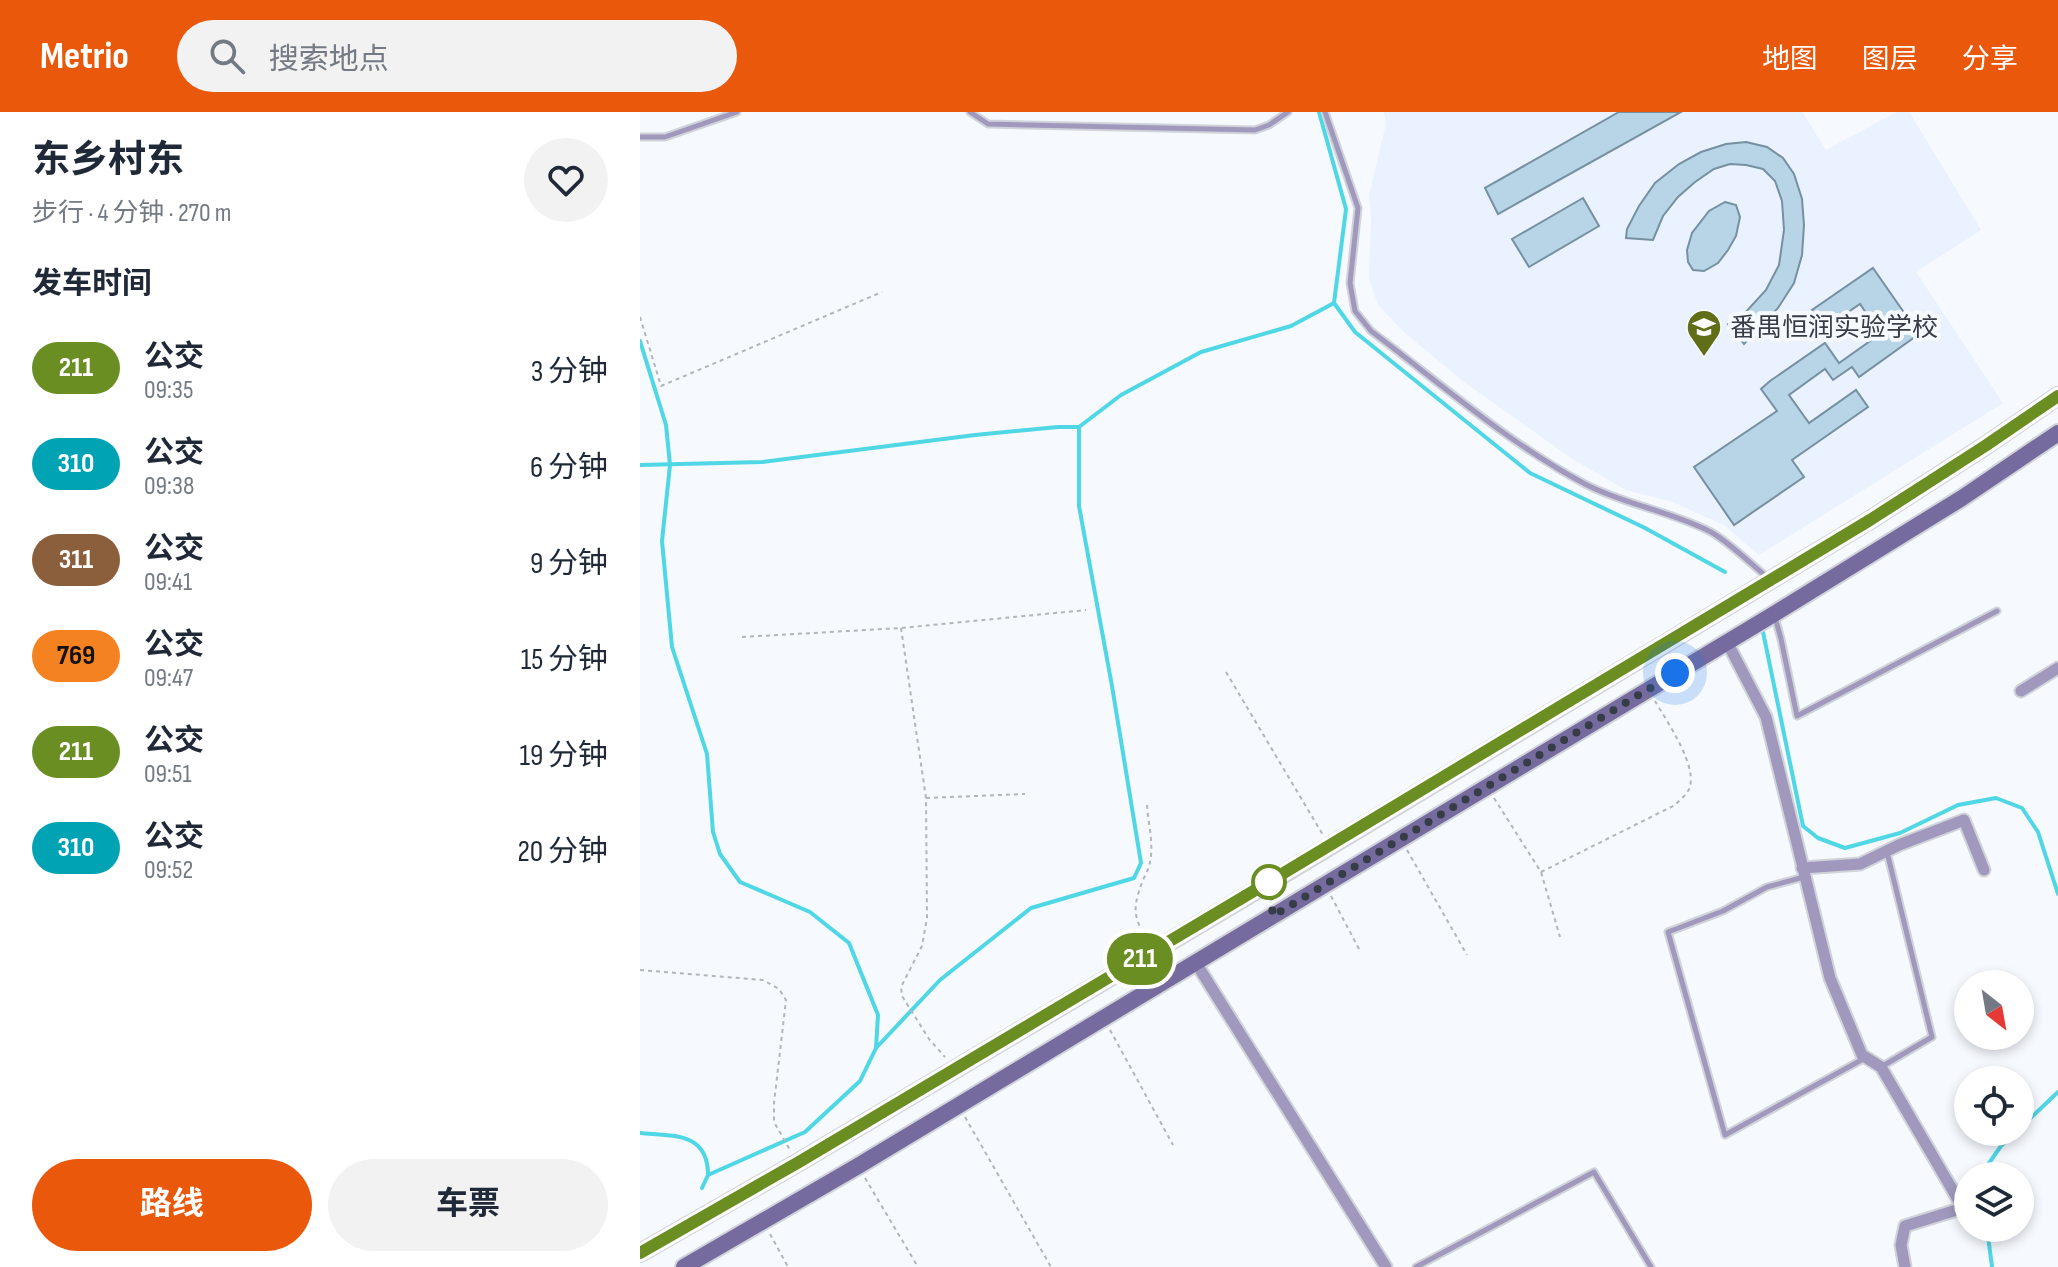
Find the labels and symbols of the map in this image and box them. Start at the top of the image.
school or university icon: 番禺恒润实验学校 [1685,308,1723,358]
place label: 番禺恒润实验学校 [1730,313,1938,344]
your location [1655,653,1695,693]
unlabelled marker [1252,865,1286,899]
line badge: 211 [1094,933,1186,985]
north arrow [1954,970,2034,1050]

